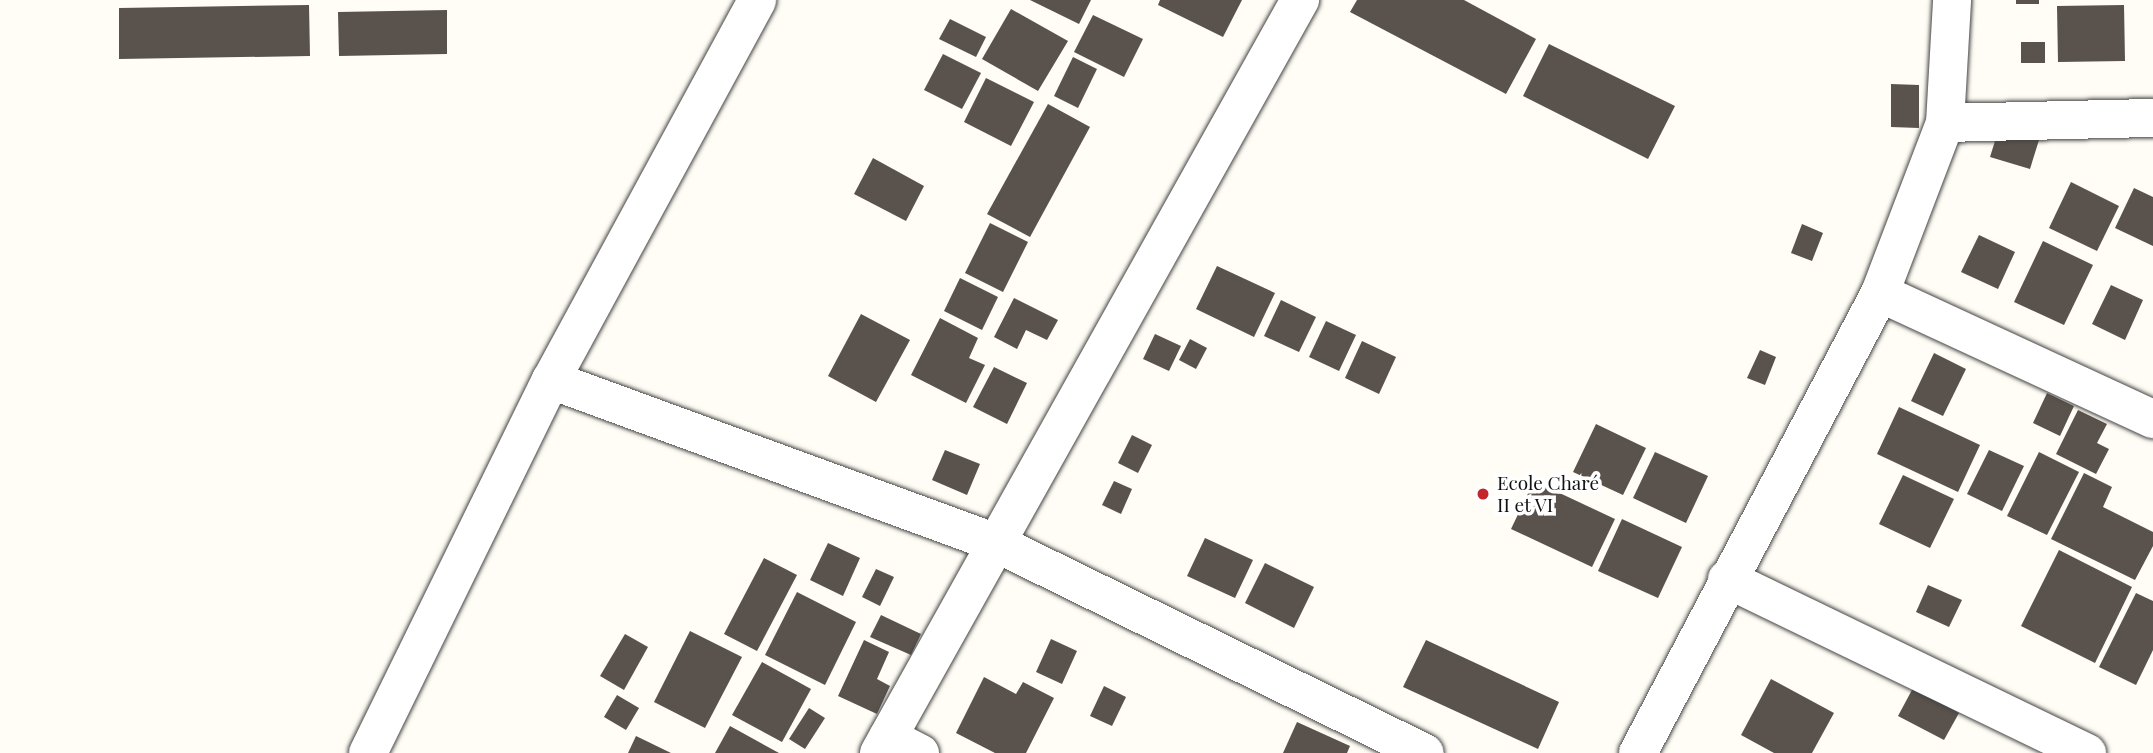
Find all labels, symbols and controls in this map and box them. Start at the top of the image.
place label: Ecole Charé II et VI [1497,472,1599,516]
marker: Ecole Charé II et VI [1475,486,1491,502]

